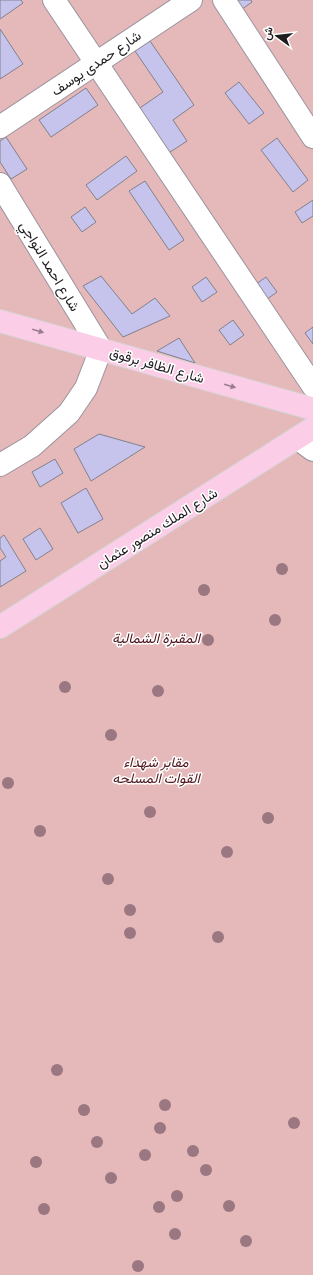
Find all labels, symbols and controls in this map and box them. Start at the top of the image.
north arrow [257,16,297,56]
text: ش [260,25,276,42]
street label: شارع حمدى يوسف [48,27,146,101]
street label: شارع احمد النواجي [13,218,83,316]
one-way arrow [31,329,44,335]
street label: شارع الظافر برقوق [107,344,206,389]
one-way arrow [224,383,236,389]
street label: شارع الملك منصور عثمان [94,484,222,574]
park label: المقبرة الشمالية [112,630,202,647]
park label: مقابر شهداء القوات المسلحه [112,754,201,787]

